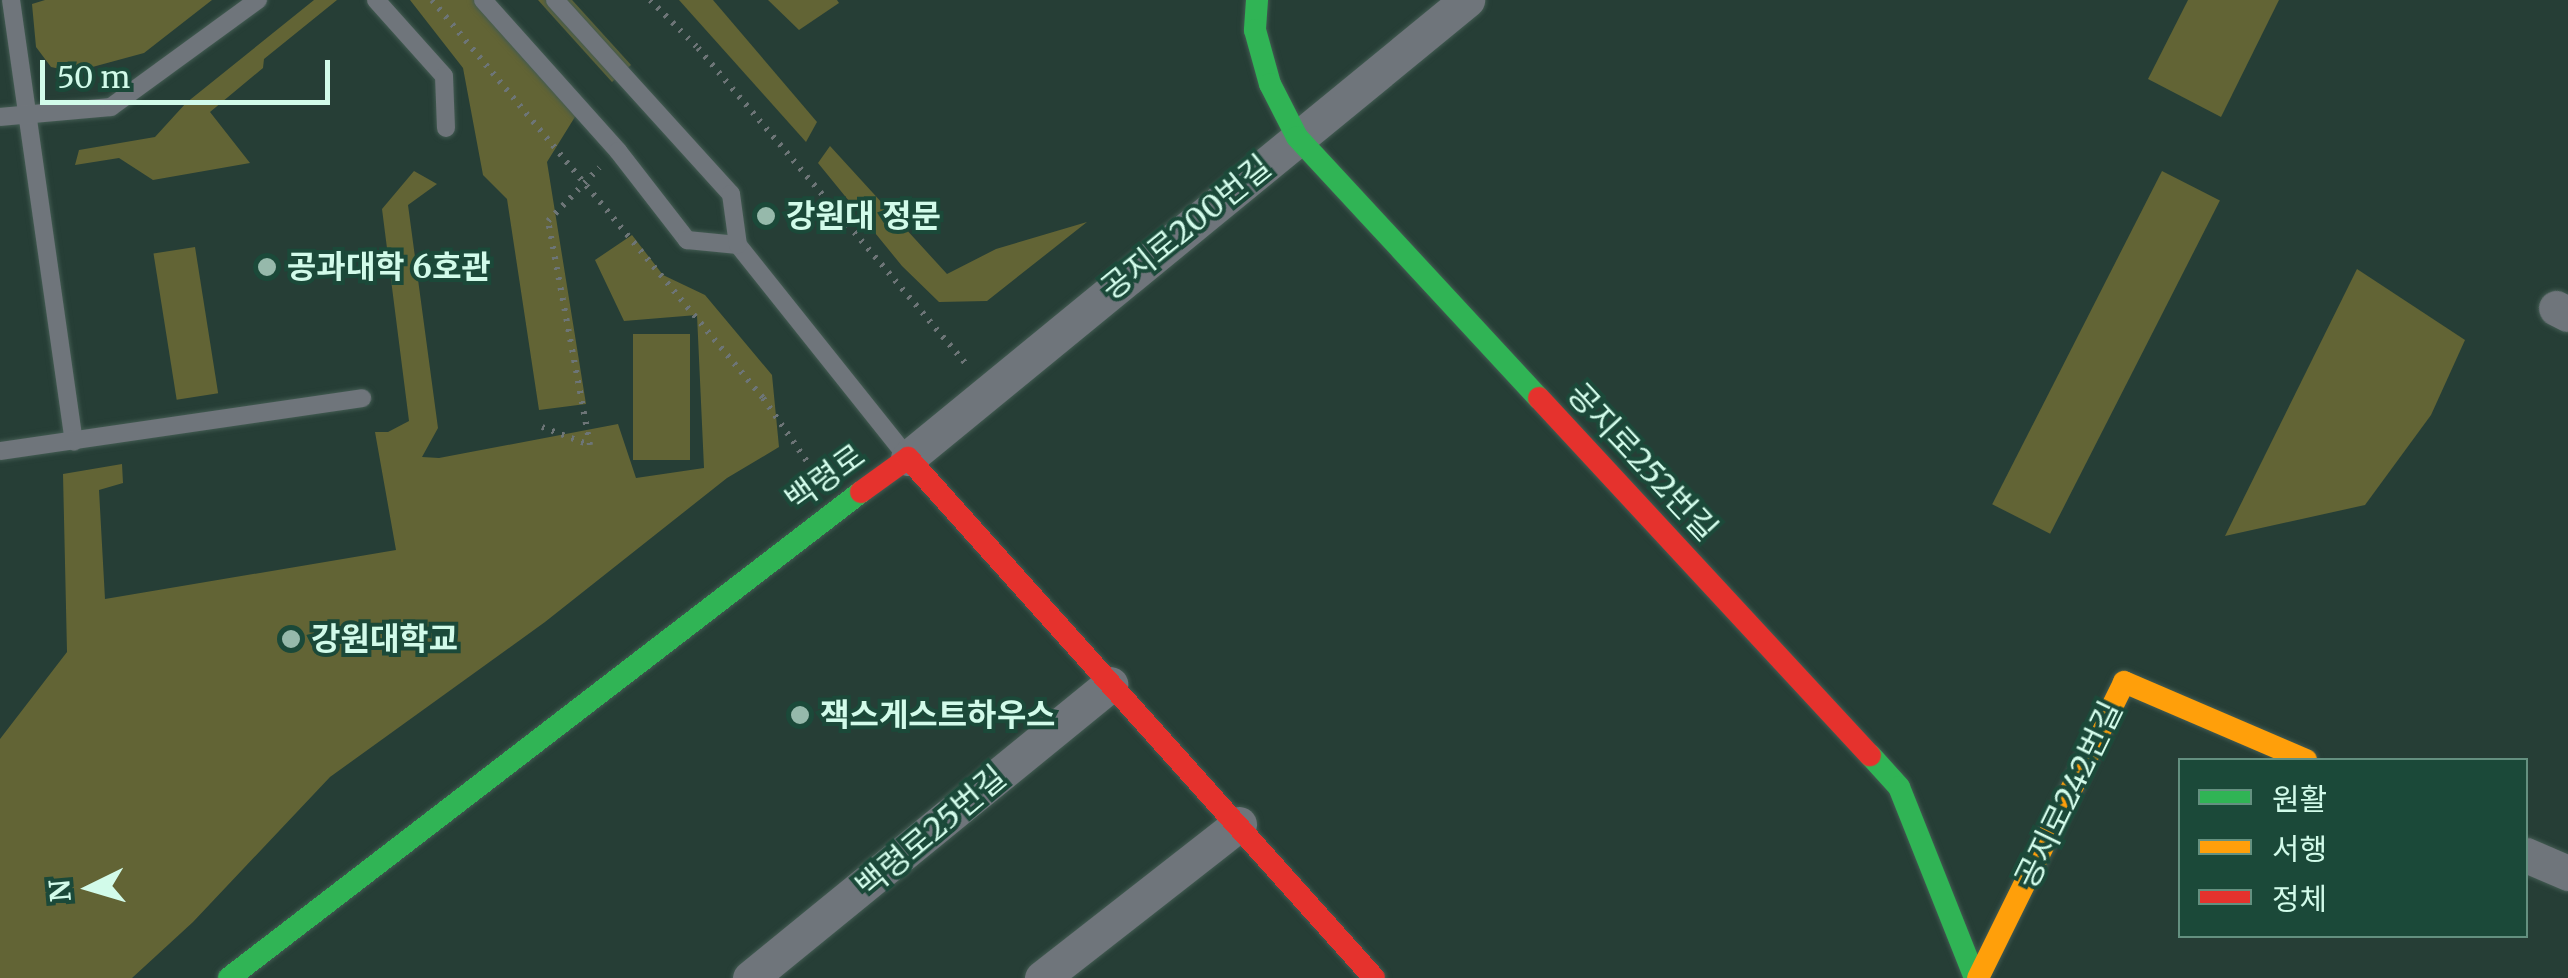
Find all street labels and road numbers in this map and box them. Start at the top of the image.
street label: 공지로200번길 [1093,148,1279,308]
street label: 공지로252번길 [1559,375,1725,549]
street label: 백령로 [778,437,872,519]
street label: 공지로242번길 [2007,696,2131,894]
street label: 백령로25번길 [848,758,1014,906]

